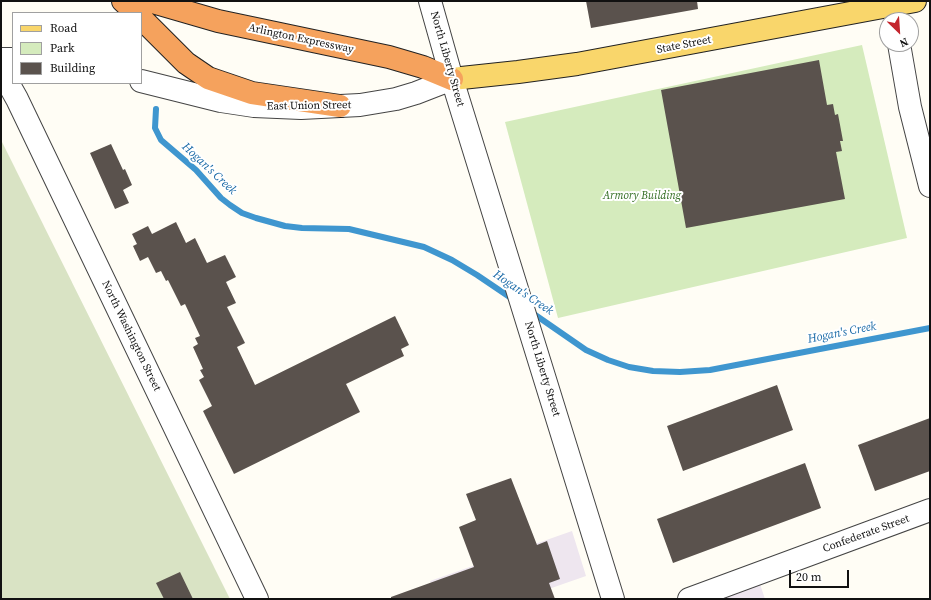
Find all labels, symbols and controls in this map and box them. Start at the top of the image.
street label: North Liberty Street [427,10,467,108]
legend [12,12,142,84]
north arrow [879,12,919,52]
text: Road [50,20,77,36]
street label: Arlington Expressway [247,21,355,57]
street label: State Street [656,33,712,57]
text: N [897,34,911,51]
text: Park [50,40,75,56]
text: Building [50,60,95,76]
street label: East Union Street [267,99,351,113]
water label: Hogan's Creek [179,140,239,198]
park label: Armory Building [603,189,681,203]
water label: Hogan's Creek [490,268,556,318]
street label: North Washington Street [99,279,163,393]
water label: Hogan's Creek [807,319,877,347]
street label: North Liberty Street [521,320,563,418]
street label: Confederate Street [821,512,911,556]
scale bar [791,562,851,588]
text: 20 m [796,569,822,585]

